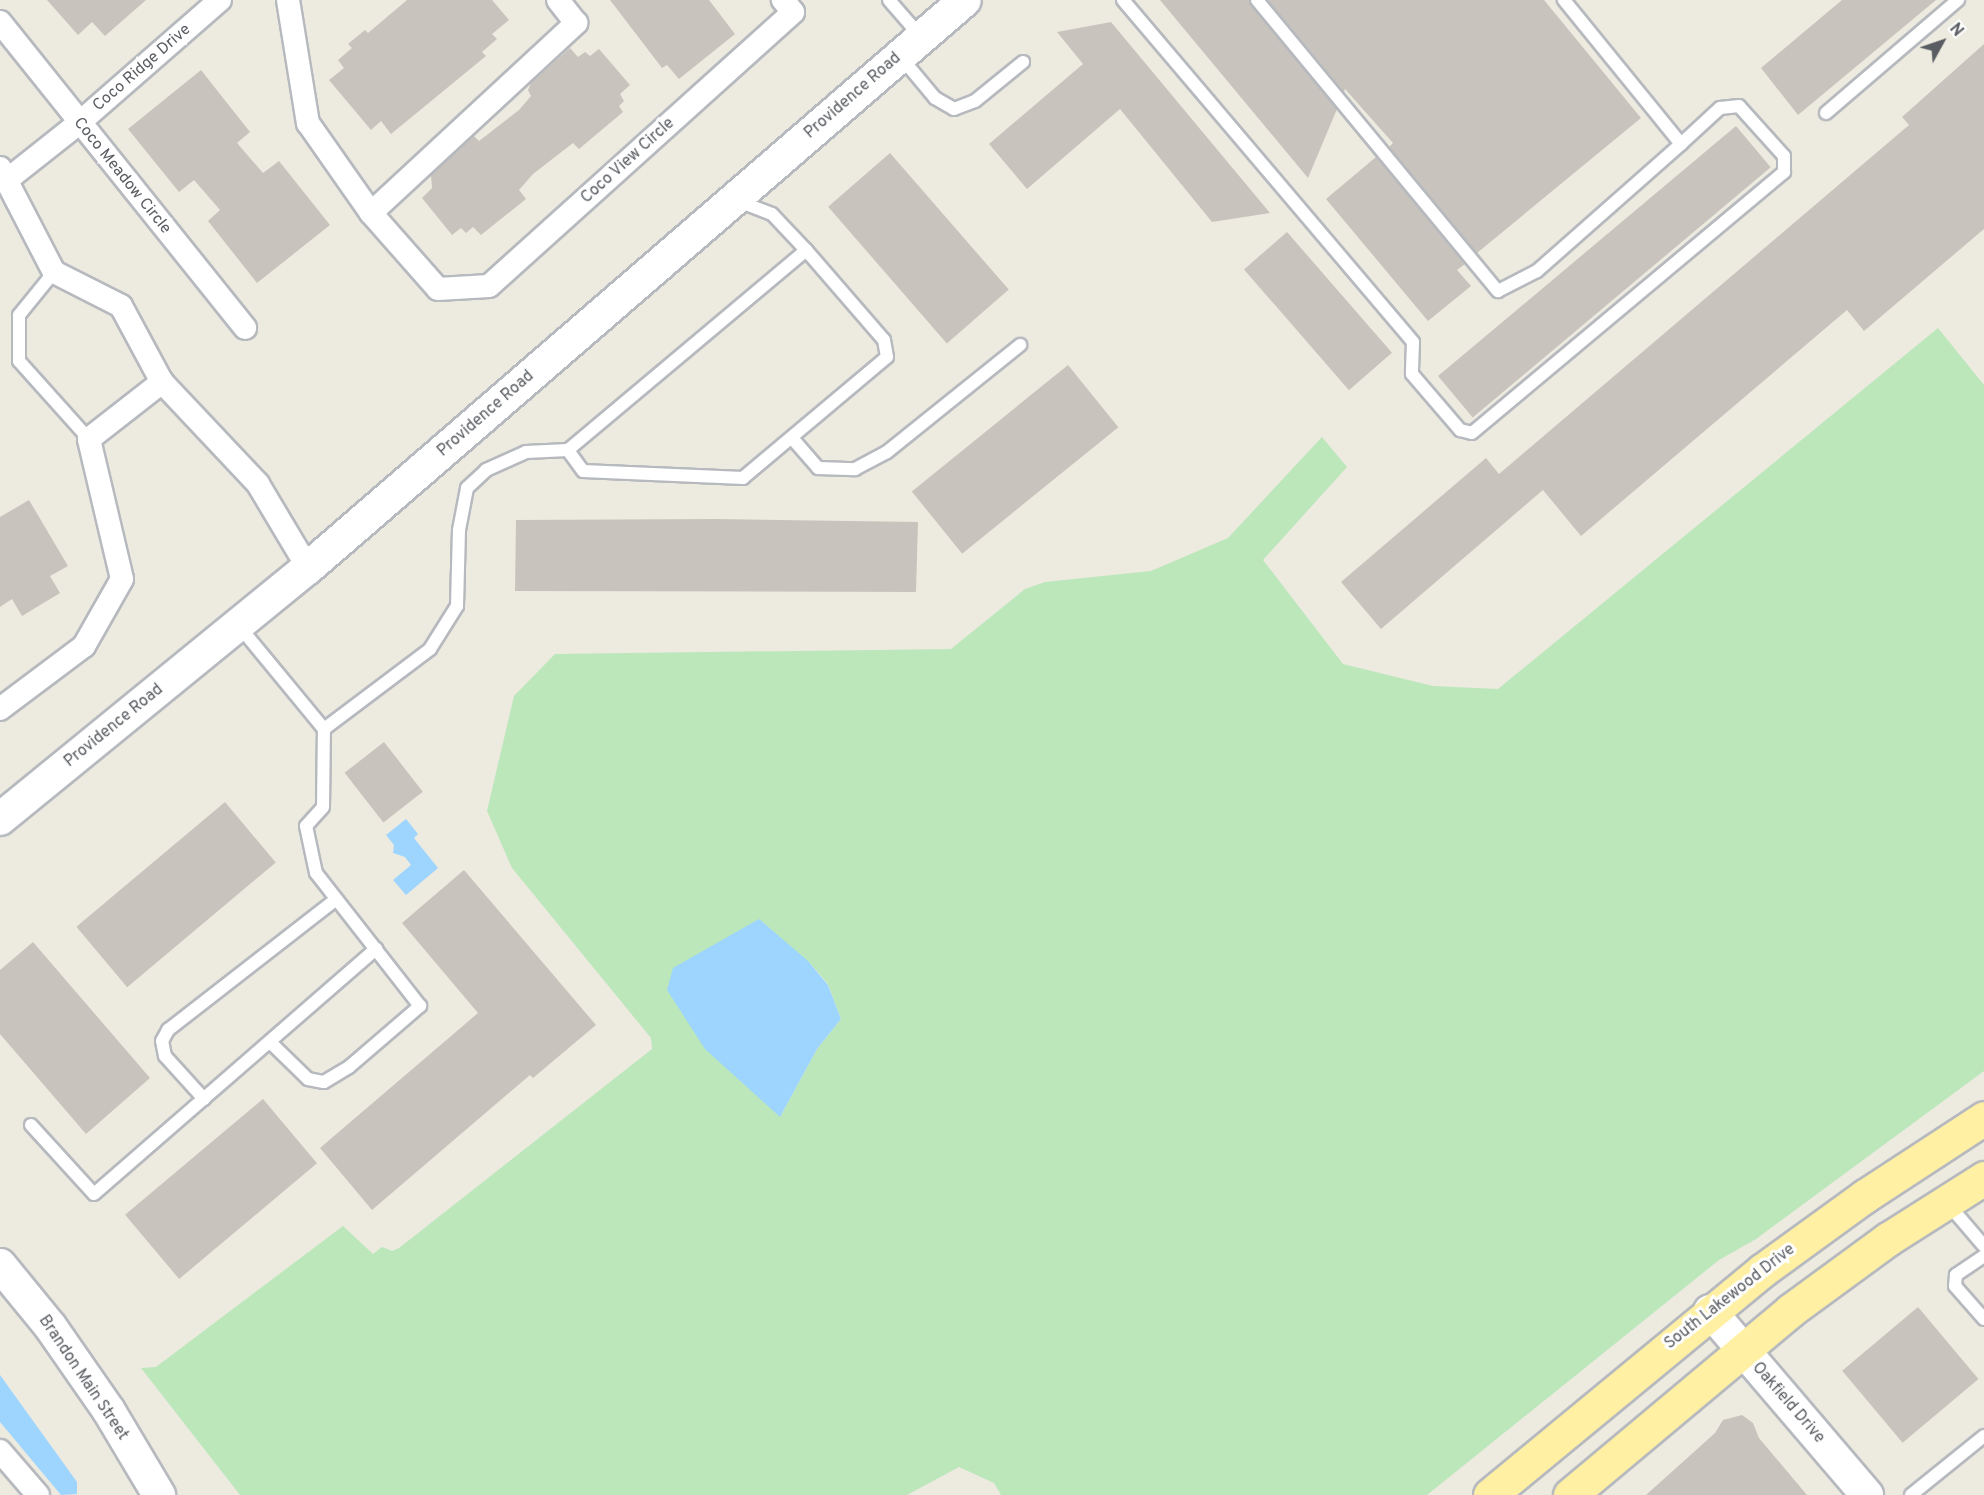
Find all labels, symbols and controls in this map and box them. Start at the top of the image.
north arrow [1912,12,1972,72]
street label: Coco Ridge Drive [89,20,195,116]
text: N [1944,20,1967,41]
street label: Providence Road [801,49,905,143]
street label: Coco Meadow Circle [69,114,175,238]
street label: Coco View Circle [577,114,679,208]
street label: Providence Road [434,367,538,461]
street label: Providence Road [61,680,167,772]
street label: South Lakewood Drive [1661,1240,1799,1354]
street label: Brandon Main Street [34,1312,132,1444]
street label: Oakfield Drive [1748,1359,1828,1447]

